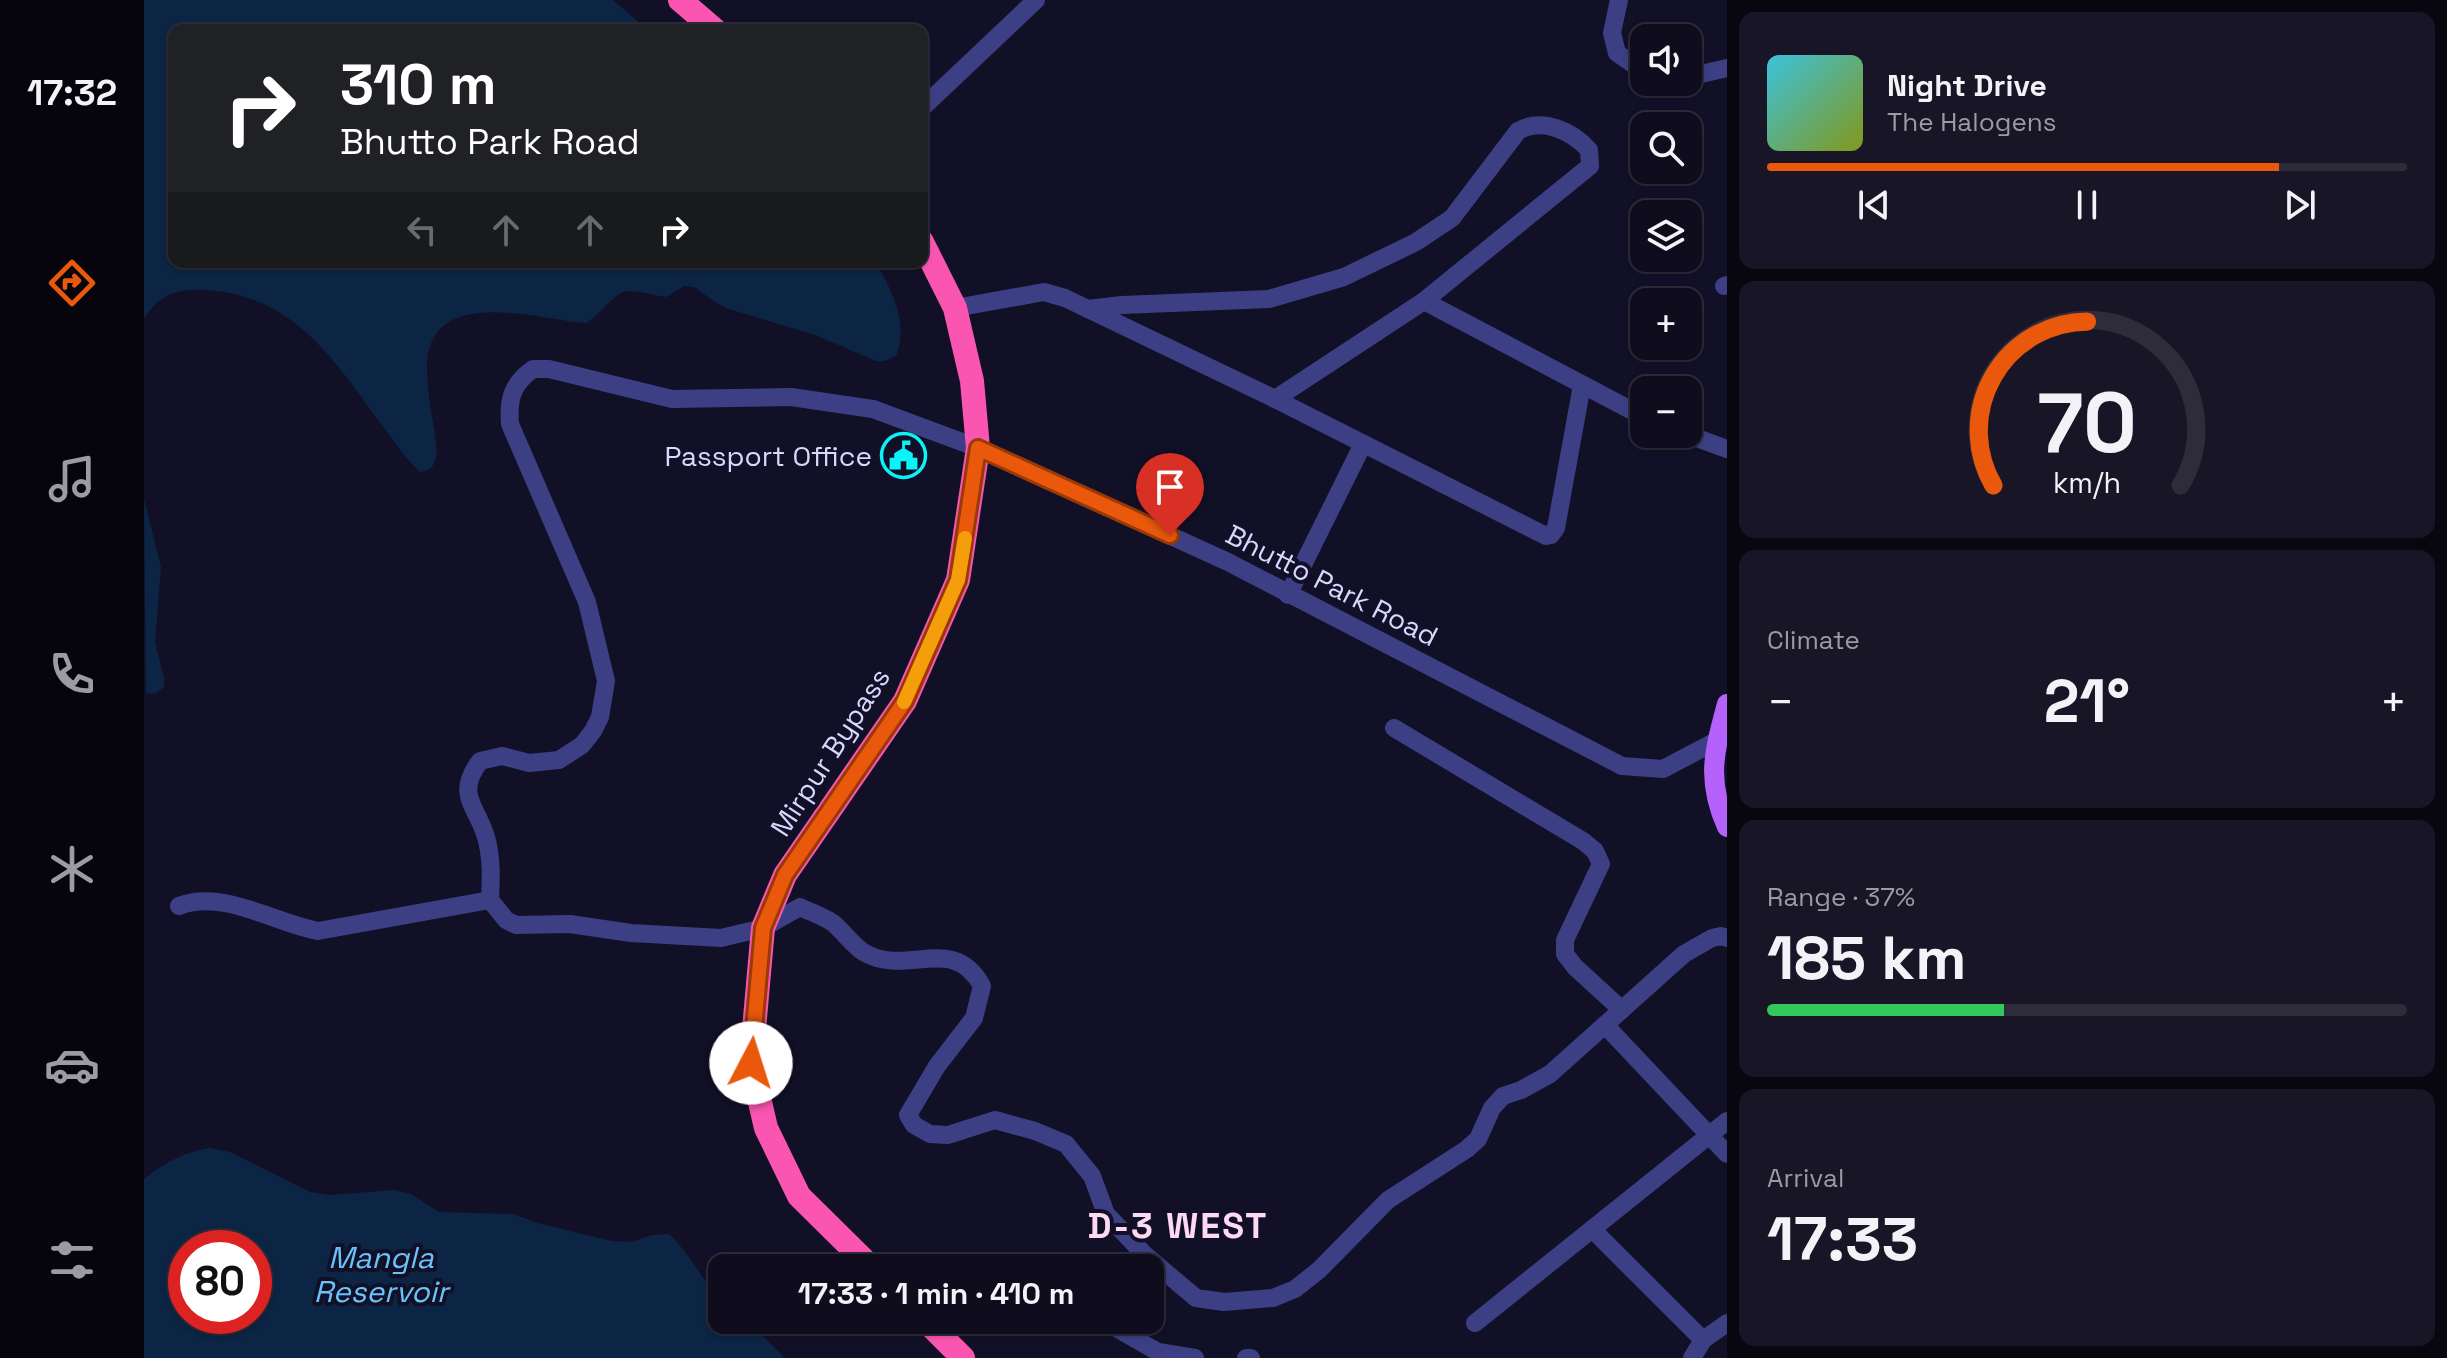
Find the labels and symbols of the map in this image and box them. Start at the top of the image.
public building icon: Passport Office [879,432,927,480]
place label: Passport Office [664,438,872,474]
pin [1136,453,1204,535]
street label: Bhutto Park Road [1220,516,1444,654]
street label: Mirpur Bypass [762,661,898,843]
position arrow [709,1021,793,1105]
district label: D-3 WEST [1088,1203,1268,1249]
speed limit sign: 80 [168,1230,272,1334]
water label: Mangla Reservoir [314,1238,451,1311]

